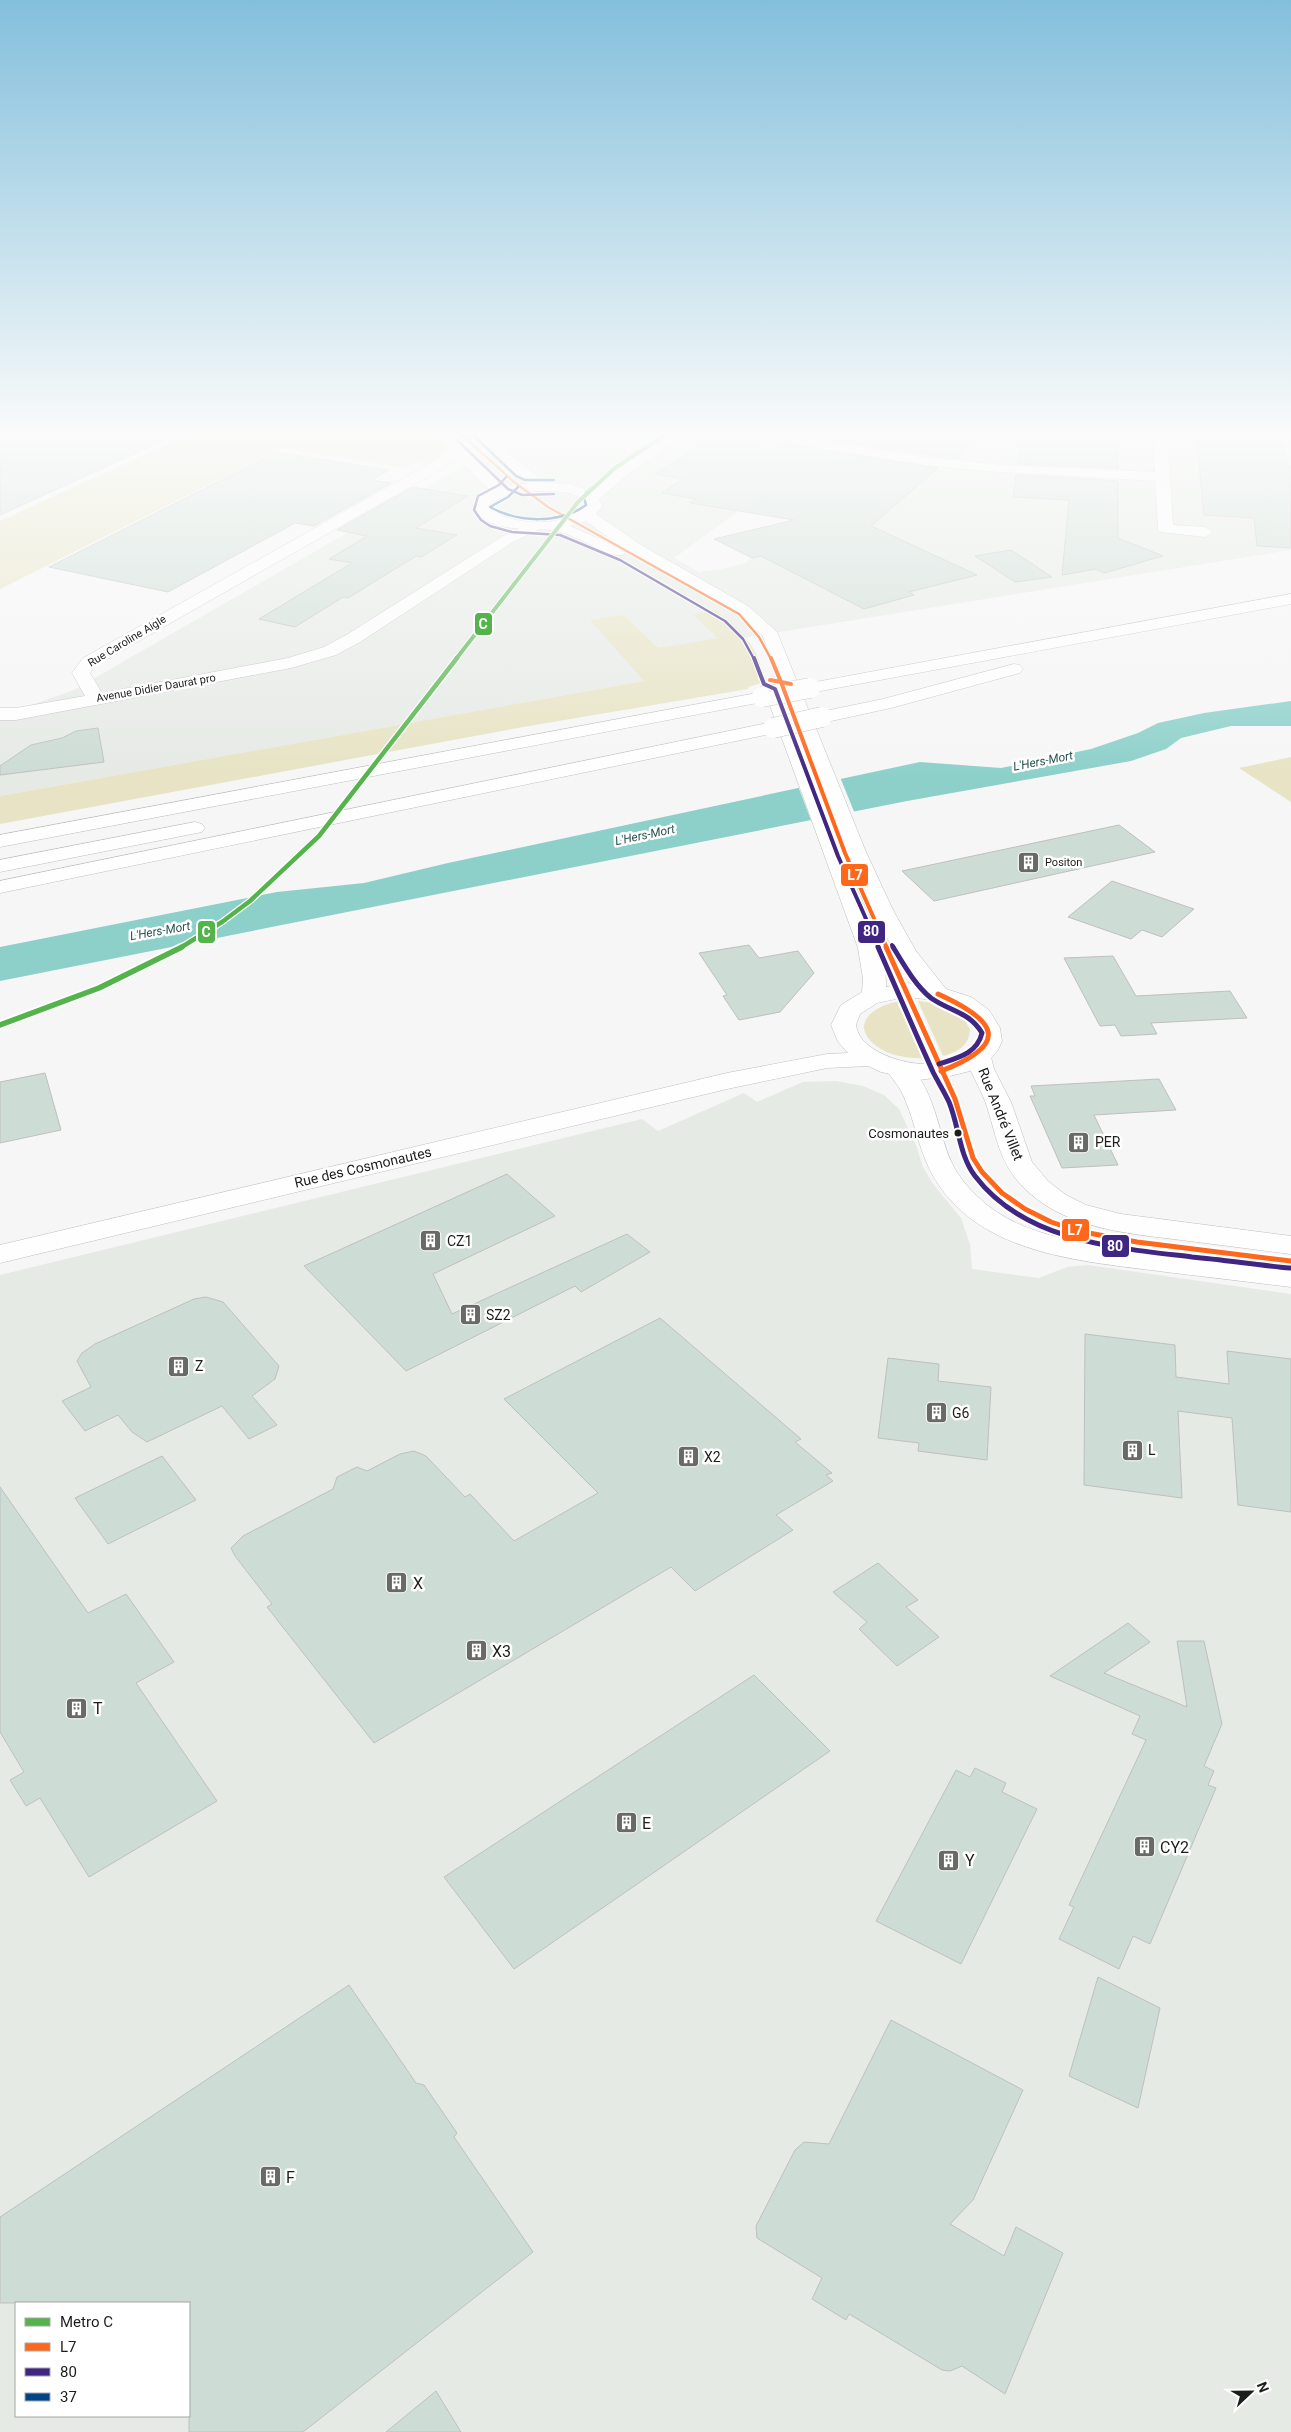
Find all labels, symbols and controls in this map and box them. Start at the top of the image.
street label: Rue Caroline Aigle [86,612,169,669]
line badge: C [474,612,493,636]
text: C [478,616,488,632]
street label: Avenue Didier Daurat pro [95,671,217,705]
water label: L'Hers-Mort [1012,748,1074,774]
water label: L'Hers-Mort [614,822,676,848]
building icon: Positon [1017,850,1041,874]
place label: Positon [1045,856,1082,869]
line badge: L7 [840,863,869,887]
text: L7 [847,867,863,883]
water label: L'Hers-Mort [129,919,191,943]
line badge: C [197,920,216,944]
line badge: 80 [857,920,886,944]
text: 80 [863,923,879,939]
text: C [201,924,211,940]
street label: Rue André Villet [975,1065,1027,1163]
place label: Cosmonautes [868,1126,949,1141]
marker: Cosmonautes [953,1128,963,1138]
building icon: PER [1067,1130,1091,1154]
place label: PER [1095,1134,1121,1150]
street label: Rue des Cosmonautes [293,1143,433,1191]
line badge: L7 [1061,1218,1090,1242]
text: L7 [1067,1222,1083,1238]
building icon: CZ1 [419,1229,443,1253]
place label: CZ1 [447,1233,472,1249]
line badge: 80 [1101,1234,1130,1258]
text: 80 [1107,1238,1123,1254]
building icon: SZ2 [458,1303,482,1327]
place label: SZ2 [486,1307,511,1323]
building icon: Z [167,1354,191,1378]
place label: Z [195,1358,203,1374]
building icon: G6 [924,1401,948,1425]
place label: G6 [952,1405,970,1421]
building icon: L [1120,1438,1144,1462]
place label: L [1148,1442,1156,1458]
building icon: X2 [676,1445,700,1469]
place label: X2 [704,1449,721,1465]
building icon: X [385,1571,409,1595]
place label: X [413,1574,423,1593]
building icon: X3 [464,1639,488,1663]
place label: X3 [492,1642,511,1661]
building icon: T [65,1696,89,1720]
place label: T [93,1699,103,1718]
building icon: E [614,1811,638,1835]
place label: E [642,1814,651,1833]
building icon: CY2 [1132,1835,1156,1859]
place label: CY2 [1160,1838,1189,1857]
building icon: Y [937,1848,961,1872]
place label: Y [965,1851,975,1870]
building icon: F [258,2165,282,2189]
place label: F [286,2168,295,2187]
legend [15,2302,190,2417]
text: Metro C [60,2313,113,2331]
text: L7 [60,2338,77,2356]
text: 80 [60,2363,77,2381]
north arrow [1226,2367,1276,2417]
text: N [1254,2380,1272,2395]
text: 37 [60,2388,77,2406]

